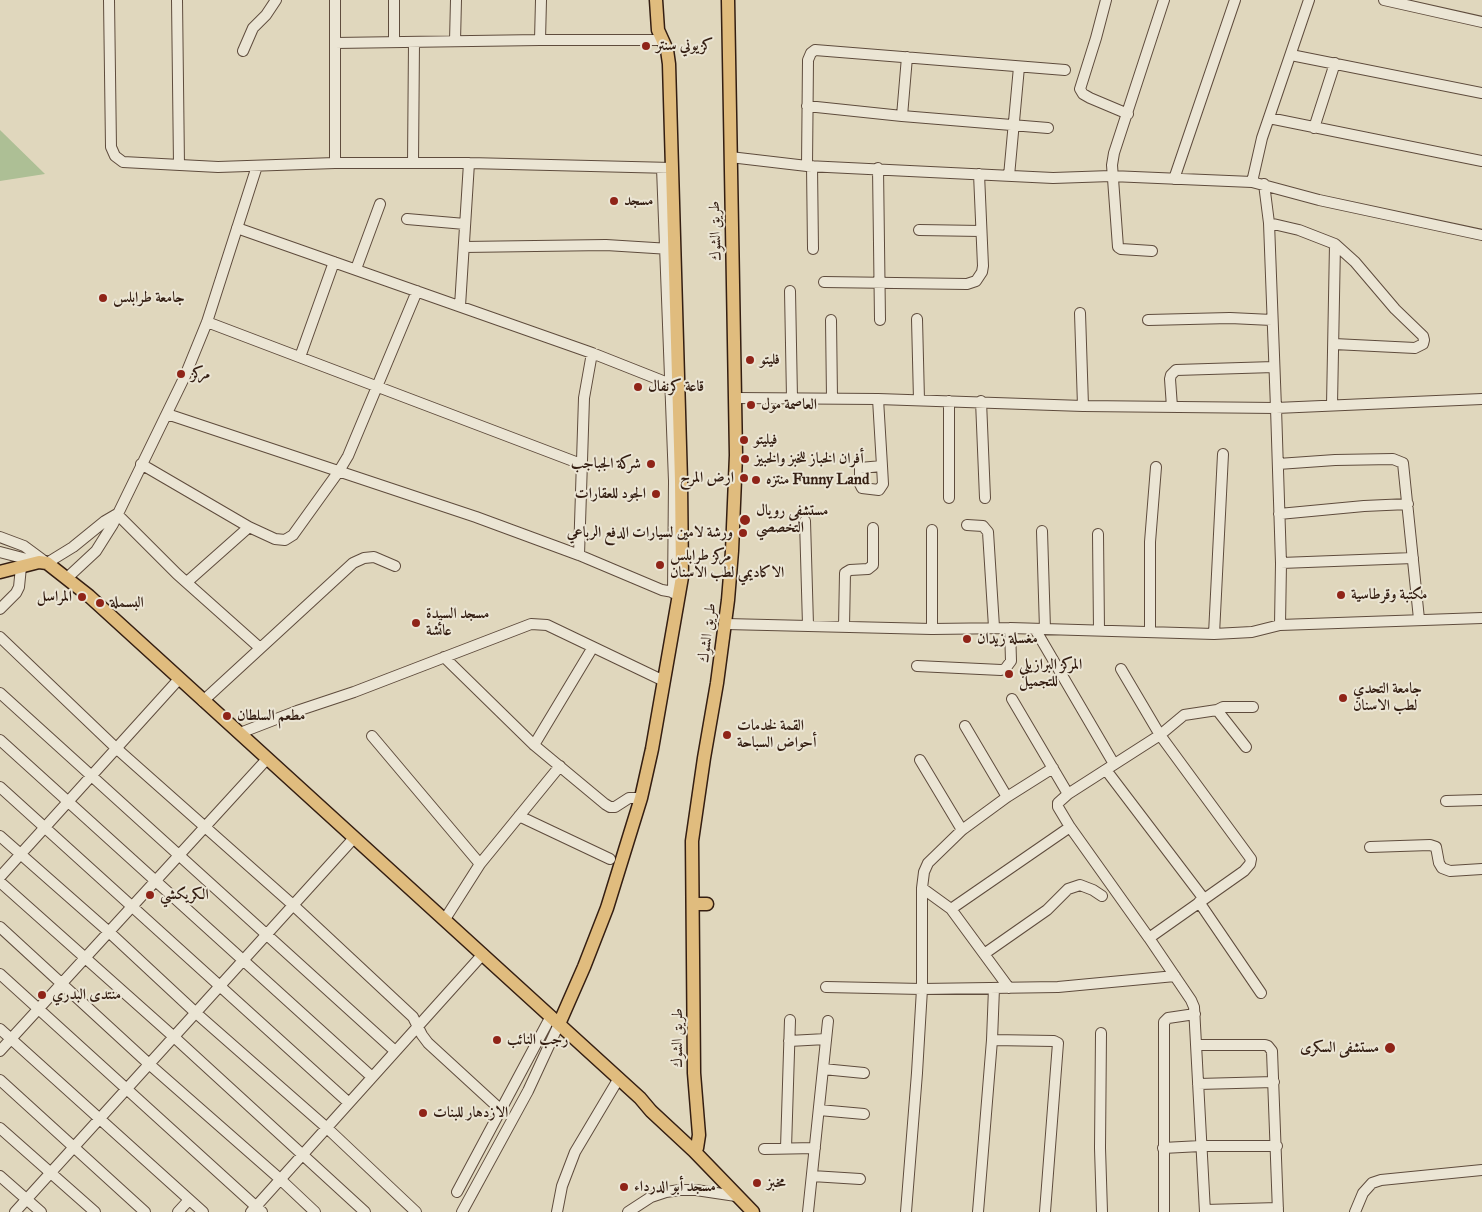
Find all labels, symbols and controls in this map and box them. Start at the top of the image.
place label: كزيوني سنتر [656,37,713,55]
marker: كزيوني سنتر [640,40,652,52]
place label: مسجد [624,192,653,210]
marker: مسجد [608,195,620,207]
street label: طريق الشوك [706,201,726,261]
place label: جامعة طرابلس [113,289,185,307]
marker: جامعة طرابلس [97,292,109,304]
place label: فليتو [760,351,780,369]
marker: فليتو [744,354,756,366]
place label: مركز [191,365,210,383]
marker: مركز [175,368,187,380]
place label: قاعة كرنفال [648,378,704,396]
marker: قاعة كرنفال [632,381,644,393]
place label: العاصمة مول [761,396,817,414]
marker: العاصمة مول [745,399,757,411]
place label: فيليتو [754,431,778,449]
marker: فيليتو [738,434,750,446]
place label: أفران الخباز للخبز والخبيز [755,450,864,468]
marker: أفران الخباز للخبز والخبيز [739,453,751,465]
place label: شركة الجباجب [571,455,641,473]
marker: شركة الجباجب [645,458,657,470]
place label: ارض المرح [680,469,734,487]
place label: منتزه Funny Land [766,471,869,489]
marker: ارض المرح [738,472,750,484]
marker: منتزه Funny Land [750,474,762,486]
place label: الجود للعقارات [575,485,646,503]
marker: الجود للعقارات [650,488,662,500]
place label: مستشفى رويال التخصصي [756,502,828,537]
marker: مستشفى رويال التخصصي [738,513,752,527]
place label: ورشة لامين لسيارات الدفع الرباعي [567,524,733,542]
marker: ورشة لامين لسيارات الدفع الرباعي [737,527,749,539]
place label: مركز طرابلس الاكاديمي لطب الاسنان [670,547,784,582]
marker: مركز طرابلس الاكاديمي لطب الاسنان [654,559,666,571]
place label: مكتبة وقرطاسية [1351,586,1427,604]
place label: المراسل [37,588,72,606]
marker: مكتبة وقرطاسية [1335,589,1347,601]
marker: المراسل [76,591,88,603]
place label: البسملة [110,594,144,612]
marker: البسملة [94,597,106,609]
street label: طريق الشوك [695,602,721,664]
place label: مسجد السيدة عائشة [426,605,489,640]
marker: مسجد السيدة عائشة [410,617,422,629]
place label: مغسلة زيدان [977,630,1038,648]
marker: مغسلة زيدان [961,633,973,645]
place label: المركز البرازيلي للتجميل [1019,656,1082,691]
marker: المركز البرازيلي للتجميل [1003,668,1015,680]
place label: جامعة التحدي لطب الاسنان [1353,680,1422,715]
marker: جامعة التحدي لطب الاسنان [1337,692,1349,704]
place label: مطعم السلطان [237,707,305,725]
marker: مطعم السلطان [221,710,233,722]
place label: القمة لخدمات أحواض السباحة [737,717,816,752]
marker: القمة لخدمات أحواض السباحة [721,729,733,741]
place label: الكريكشي [160,886,209,904]
marker: الكريكشي [144,889,156,901]
place label: منتدى البدري [52,986,121,1004]
marker: منتدى البدري [36,989,48,1001]
street label: طريق الشوك [669,1008,687,1068]
place label: رجب النائب [507,1031,568,1049]
marker: رجب النائب [491,1034,503,1046]
place label: مستشفى السكرى [1300,1039,1379,1057]
marker: مستشفى السكرى [1383,1041,1397,1055]
place label: الازدهار للبنات [433,1104,508,1122]
marker: الازدهار للبنات [417,1107,429,1119]
place label: مخبز [767,1174,786,1192]
marker: مخبز [751,1177,763,1189]
place label: مسجد أبو الدرداء [634,1178,716,1196]
marker: مسجد أبو الدرداء [618,1181,630,1193]

